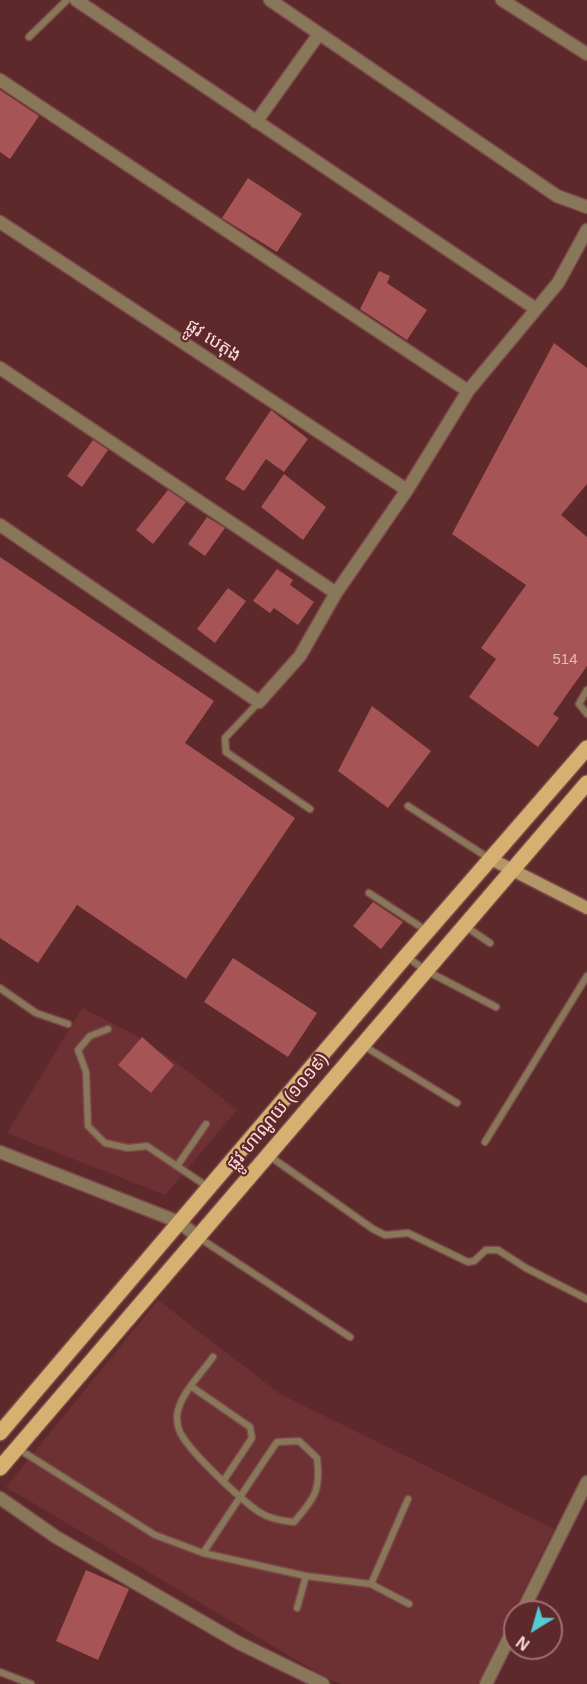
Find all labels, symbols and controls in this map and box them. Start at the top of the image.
street label: ផ្លូវ បេតុង [181,315,245,367]
house number: 514 [552,651,578,669]
street label: ផ្លូវ ហាណូយ (១០១៩) [223,1049,333,1175]
north arrow [503,1600,563,1660]
text: N [513,1633,533,1653]

